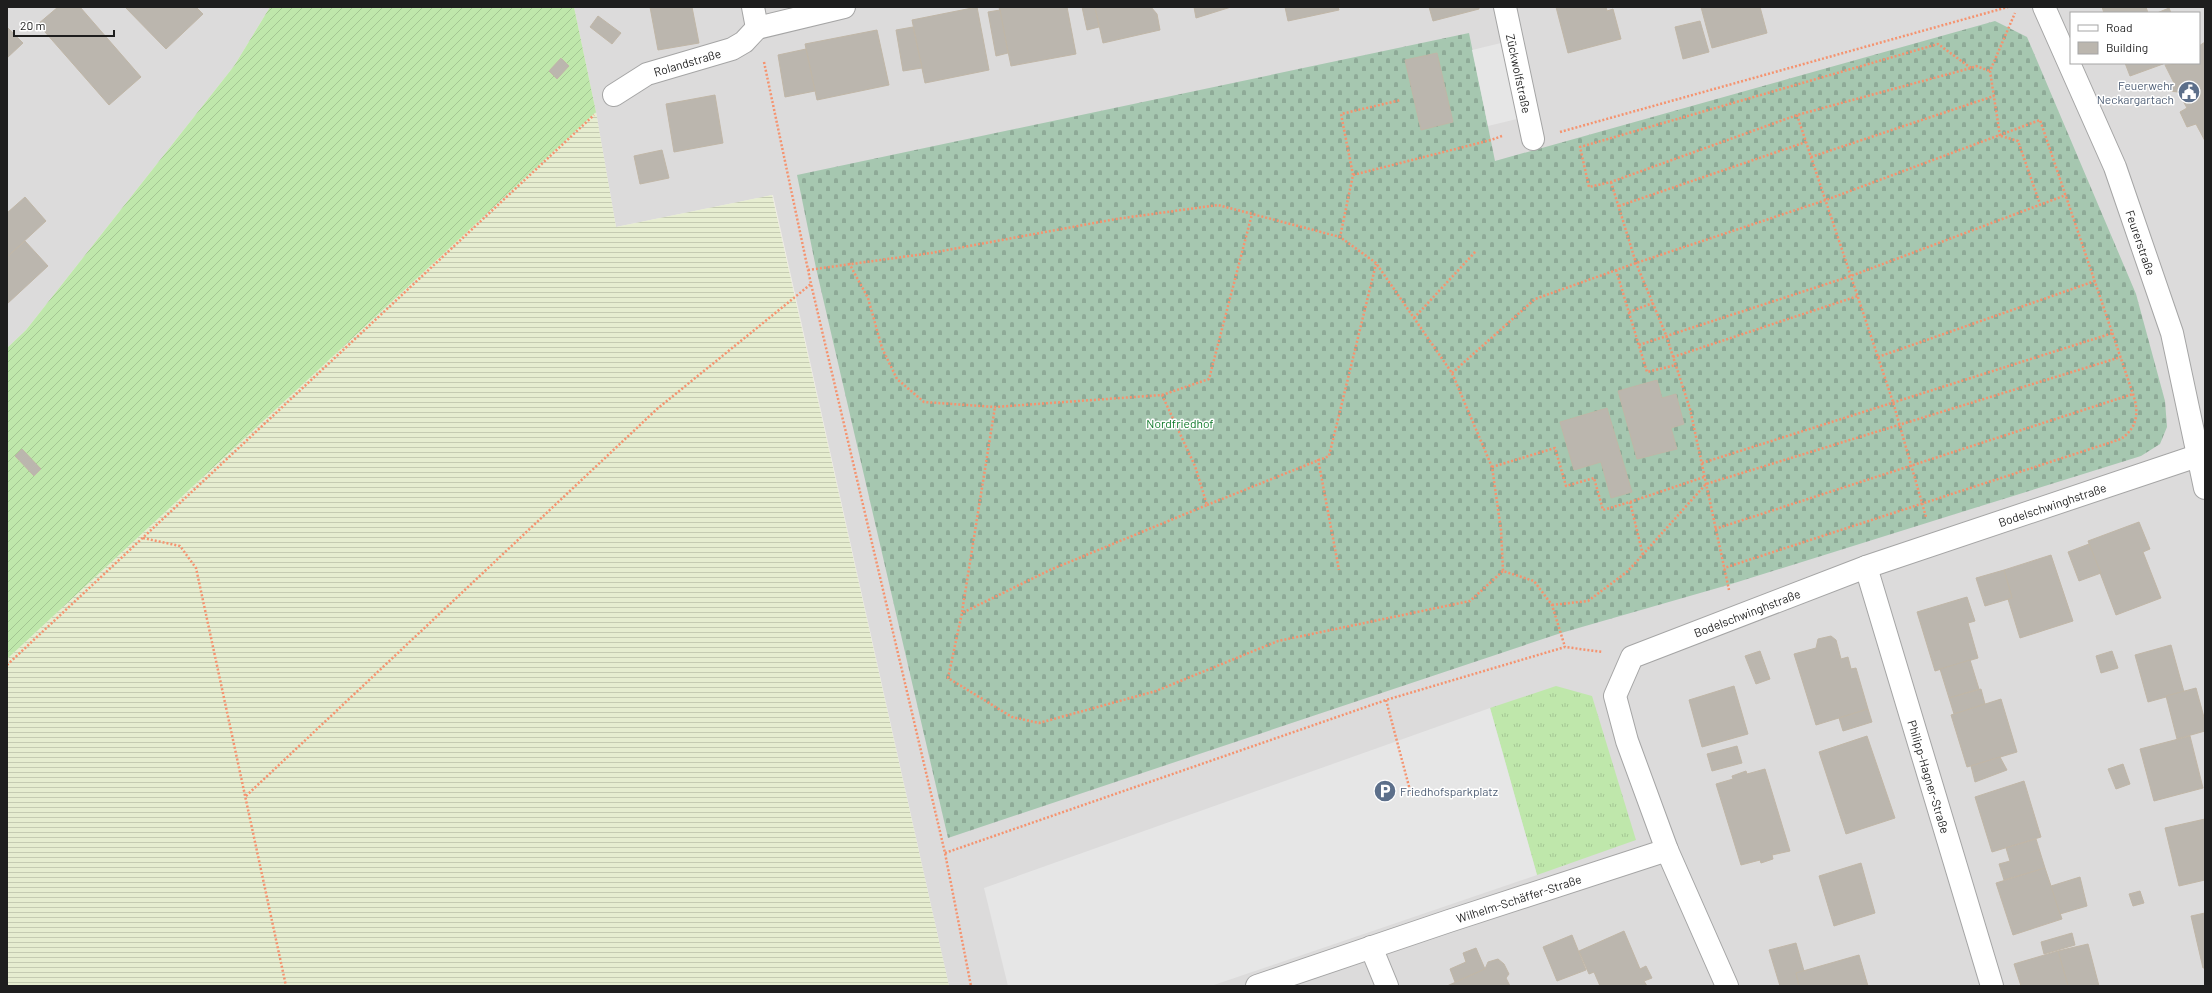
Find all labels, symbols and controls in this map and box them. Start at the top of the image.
scale bar [14,12,114,38]
legend [2070,12,2200,64]
text: 20 m [20,18,46,32]
text: Road [2106,20,2133,34]
street label: Zückwolfstraße [1504,32,1534,115]
text: Building [2106,40,2148,54]
street label: Rolandstraße [652,46,722,79]
place label: Feuerwehr Neckargartach [2097,78,2175,106]
public building icon: Feuerwehr Neckargartach [2176,79,2202,105]
street label: Feurerstraße [2123,208,2159,277]
park label: Nordfriedhof [1146,416,1214,430]
street label: Bodelschwinghstraße [1996,480,2108,529]
street label: Bodelschwinghstraße [1692,586,1802,640]
street label: Philipp-Hagner-Straße [1905,718,1953,835]
parking icon: Friedhofsparkplatz [1372,778,1398,804]
place label: Friedhofsparkplatz [1400,784,1498,798]
street label: Wilhelm-Schäffer-Straße [1454,871,1583,925]

